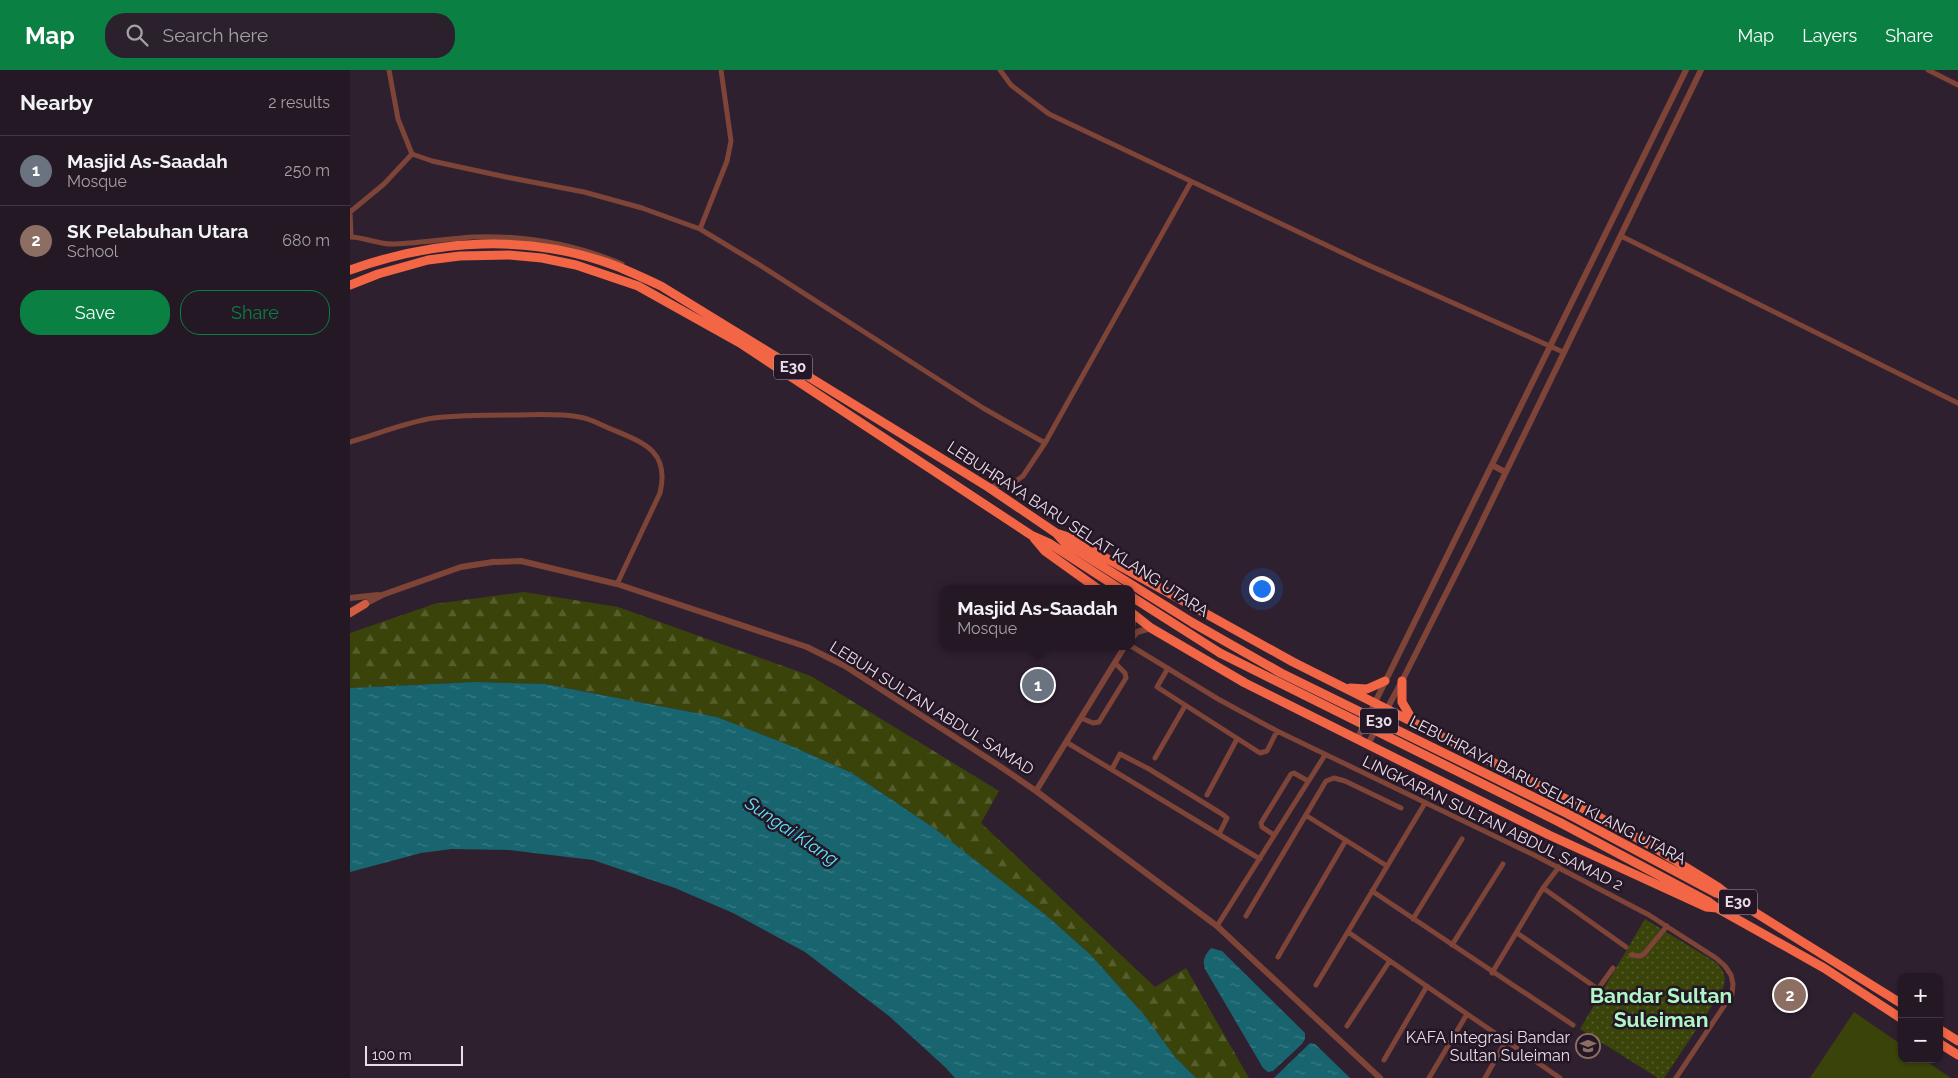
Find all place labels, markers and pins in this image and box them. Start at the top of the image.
pin: 1 [1022,666,1054,704]
pin: 2 [1774,976,1806,1014]
place label: KAFA Integrasi Bandar Sultan Suleiman [1406,1028,1570,1065]
school or university icon: KAFA Integrasi Bandar Sultan Suleiman [1575,1033,1601,1059]

